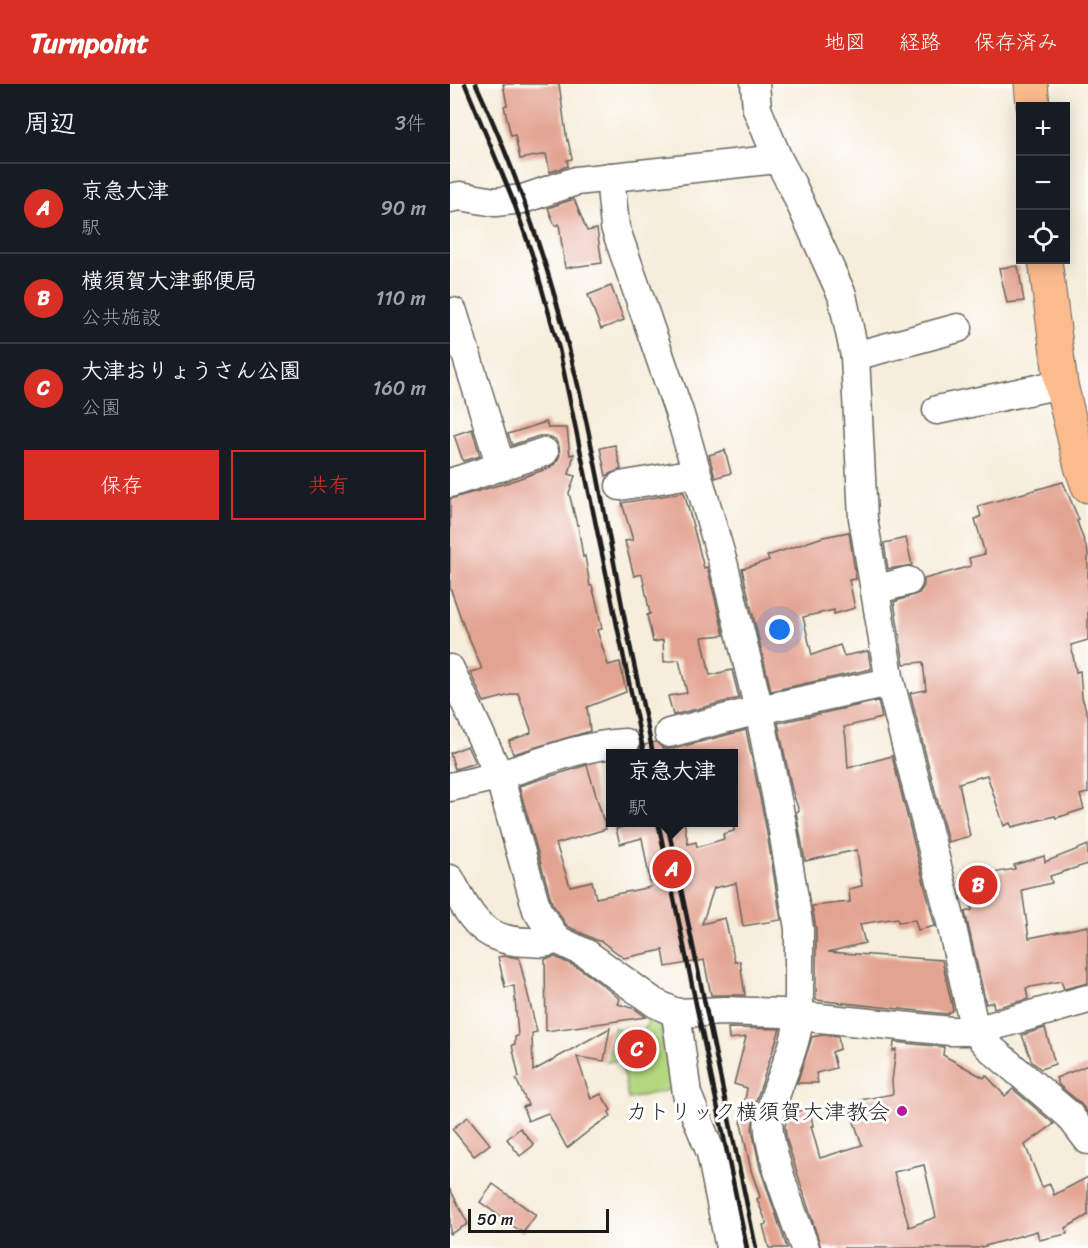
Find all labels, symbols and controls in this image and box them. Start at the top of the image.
text: Turnpoint [30,18,149,67]
text: 地図 [824,23,866,61]
text: 経路 [899,23,941,61]
text: 保存済み [974,23,1058,61]
text: 周辺 [24,100,76,146]
map controls [1016,102,1070,264]
button: + [1016,102,1070,156]
text: 3件 [395,106,426,141]
button: − [1016,156,1070,210]
text: 京急大津 [81,171,169,210]
text: A [37,191,50,226]
text: 90 m [381,191,426,226]
text: 駅 [81,210,101,245]
button: locate [1016,210,1070,264]
text: 横須賀大津郵便局 [81,261,257,300]
text: B [37,281,50,316]
text: 110 m [376,281,426,316]
text: 公共施設 [81,300,161,335]
text: 大津おりょうさん公園 [81,351,301,390]
text: C [37,371,50,406]
text: 160 m [373,371,426,406]
text: 公園 [81,390,121,425]
button: 保存 [24,450,219,520]
button: 共有 [231,450,426,520]
your location [765,615,794,644]
popup [606,749,738,827]
text: 京急大津 [628,751,716,790]
text: 駅 [628,790,648,825]
pin: A [652,846,692,892]
pin: B [958,862,998,908]
pin: C [618,1026,657,1072]
place label: カトリック横須賀大津教会 [626,1092,890,1131]
marker: カトリック横須賀大津教会 [895,1104,909,1118]
text: 50 m [477,1205,513,1234]
scale bar [468,1206,609,1234]

